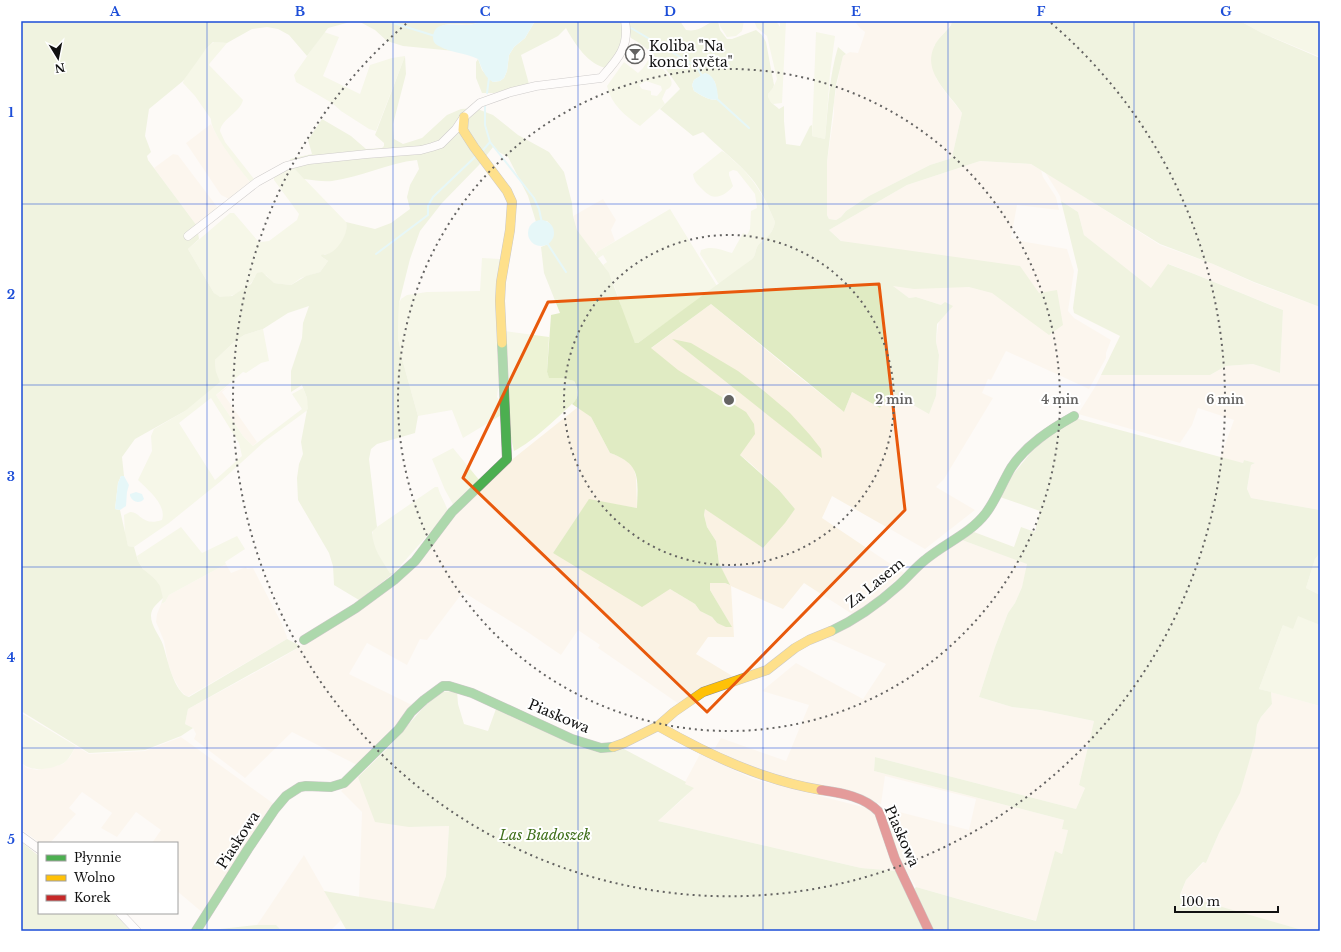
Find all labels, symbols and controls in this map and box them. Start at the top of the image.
text: A [109,3,121,20]
text: B [295,3,305,20]
text: C [480,3,491,20]
text: D [664,3,676,20]
text: E [851,3,861,20]
text: F [1037,3,1046,20]
text: G [1220,3,1232,20]
place label: Koliba "Na konci světa" [649,37,733,71]
north arrow [38,38,78,78]
bar icon: Koliba "Na konci světa" [624,43,646,65]
text: N [53,60,66,76]
text: 1 [8,104,14,121]
text: 2 [7,286,15,303]
text: 2 min [875,392,913,407]
text: 4 min [1041,392,1079,407]
text: 6 min [1206,392,1244,407]
centre of rings [722,393,736,407]
text: 3 [7,468,15,485]
street label: Za Lasem [842,554,908,612]
text: 4 [7,649,16,666]
street label: Piaskowa [526,695,593,737]
street label: Piaskowa [881,803,924,870]
street label: Piaskowa [213,808,263,872]
park label: Las Biadoszek [498,826,591,844]
text: 5 [7,831,15,848]
legend [38,842,178,914]
text: Płynnie [74,850,121,865]
text: Wolno [73,870,115,885]
scale bar [1175,888,1278,914]
text: Korek [74,890,111,905]
text: 100 m [1181,894,1220,909]

